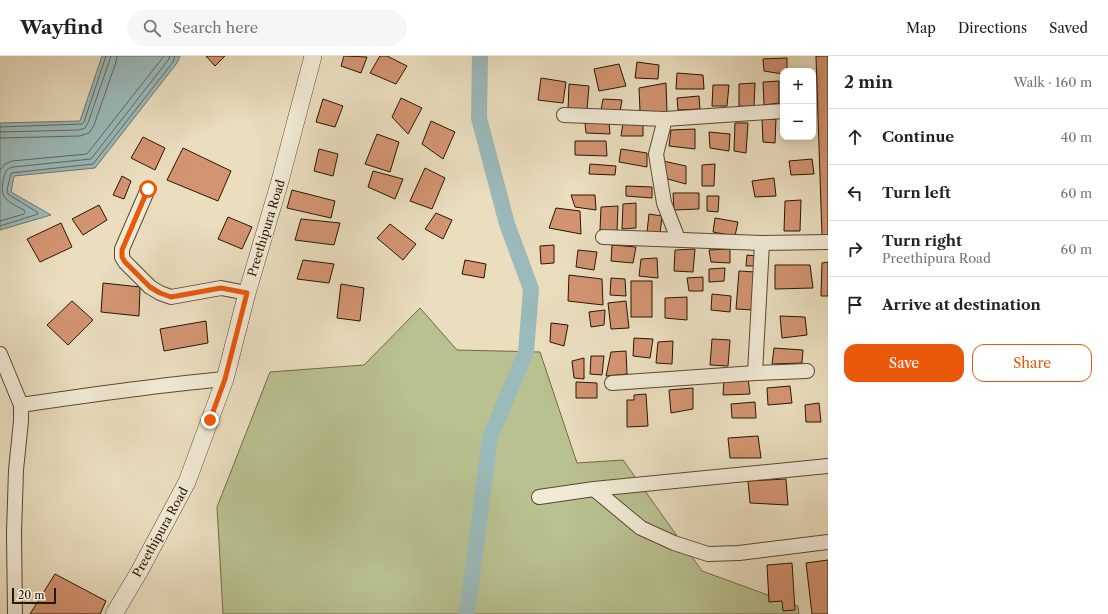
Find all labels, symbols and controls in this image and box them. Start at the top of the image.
search box [127,10,407,46]
text: Wayfind [20,16,103,39]
icon: search [141,17,163,39]
text: Search here [173,18,258,37]
text: Map [906,19,936,37]
text: Directions [958,19,1027,37]
text: Saved [1049,19,1088,37]
map controls [780,68,816,140]
button: + [780,68,816,104]
text: 2 min [844,72,893,92]
text: Walk · 160 m [1013,74,1092,90]
button: − [780,104,816,140]
icon: ahead [844,126,866,148]
text: Continue [882,127,954,146]
text: 40 m [1061,129,1092,145]
street label: Preethipura Road [244,177,288,278]
route start [139,180,157,198]
icon: left [844,182,866,204]
text: Turn left [882,183,951,202]
text: 60 m [1061,185,1092,201]
text: Turn right [882,231,962,250]
icon: right [844,238,866,260]
text: 60 m [1061,241,1092,257]
text: Preethipura Road [882,250,991,266]
icon: arrive [844,294,866,316]
text: Arrive at destination [882,295,1041,314]
button: Save [844,344,964,382]
button: Share [972,344,1092,382]
route end [201,411,219,429]
street label: Preethipura Road [129,484,191,580]
scale bar [12,586,56,605]
text: 20 m [18,588,44,602]

